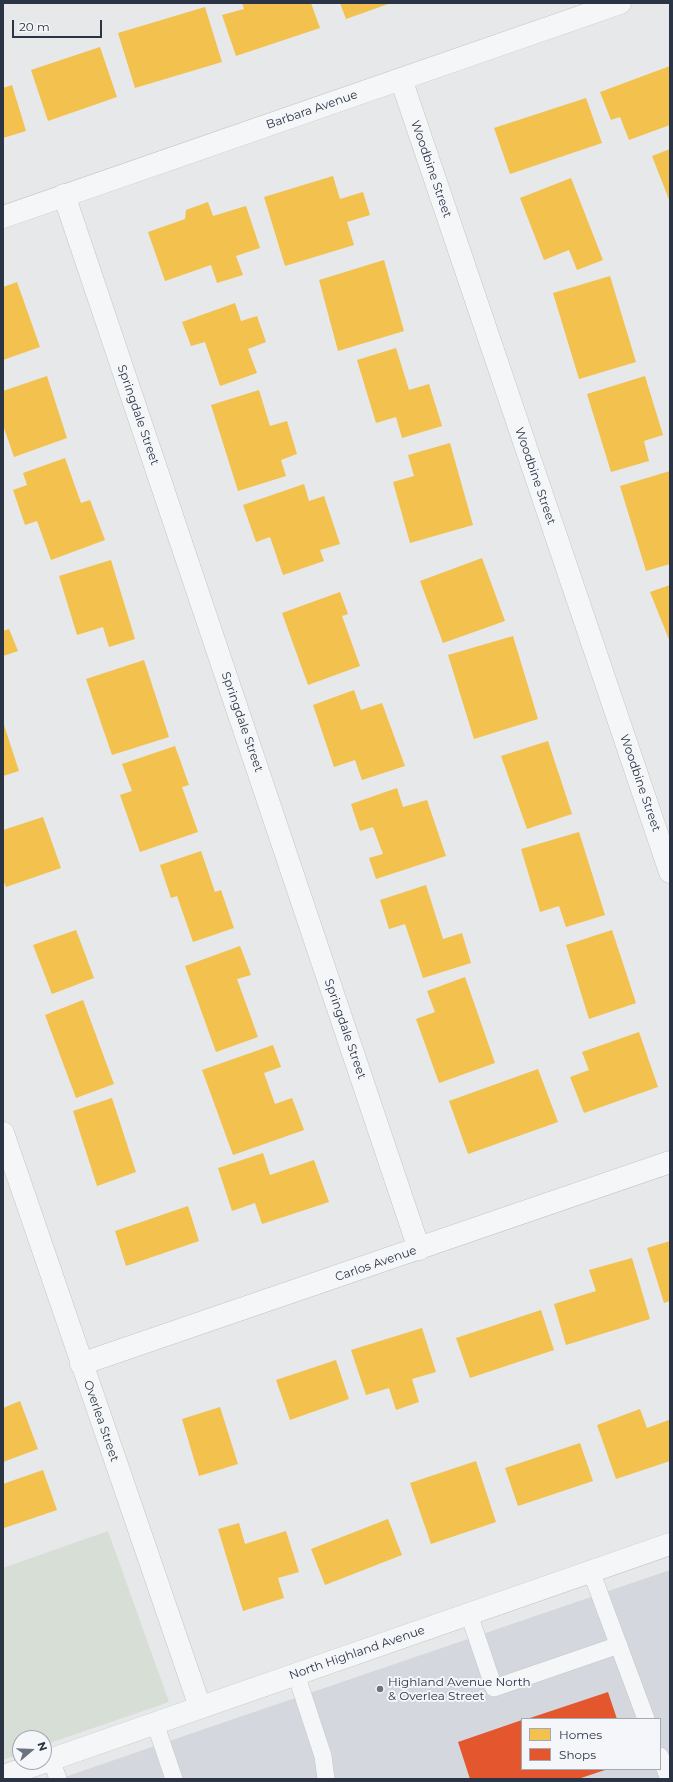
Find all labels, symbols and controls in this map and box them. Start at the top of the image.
scale bar [14,12,104,38]
text: 20 m [19,19,50,34]
street label: Barbara Avenue [264,88,360,132]
street label: Woodbine Street [408,118,454,220]
street label: Springdale Street [114,363,162,467]
street label: Woodbine Street [512,425,558,527]
street label: Springdale Street [218,670,266,774]
street label: Woodbine Street [617,732,663,834]
street label: Springdale Street [321,977,369,1081]
street label: Carlos Avenue [333,1243,419,1285]
street label: Overlea Street [80,1378,122,1464]
street label: North Highland Avenue [287,1623,427,1683]
place label: Highland Avenue North & Overlea Street [388,1675,531,1703]
marker: Highland Avenue North & Overlea Street [375,1684,385,1694]
legend [521,1718,661,1770]
text: Homes [559,1727,602,1742]
north arrow [12,1730,52,1770]
text: N [34,1740,50,1753]
text: Shops [559,1747,596,1762]

